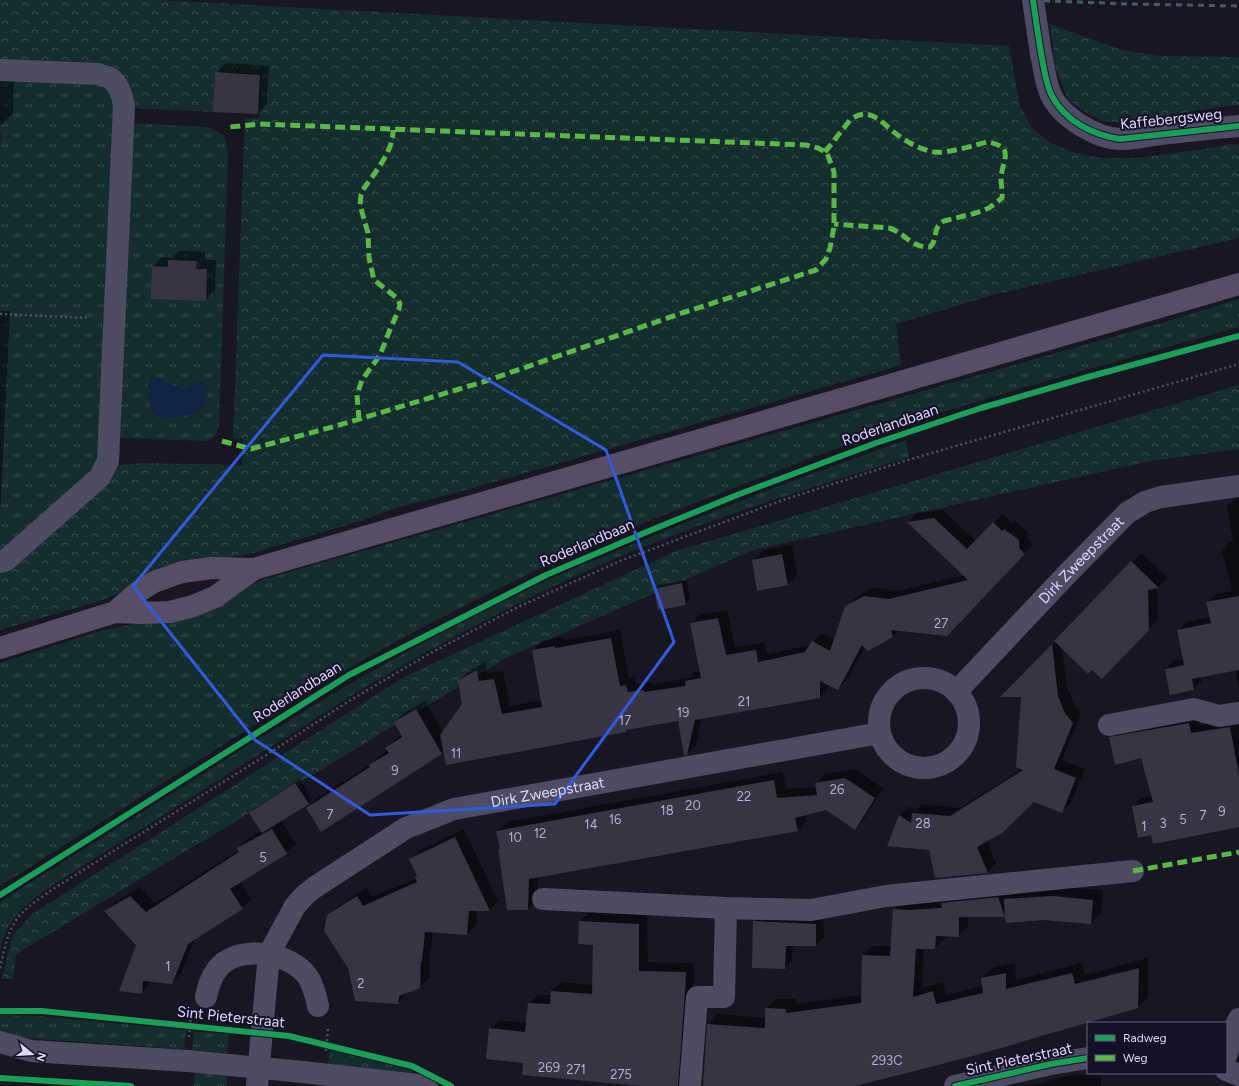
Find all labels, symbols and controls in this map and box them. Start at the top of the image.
street label: Kaffebergsweg [1119,105,1223,133]
street label: Roderlandbaan [839,400,941,450]
street label: Dirk Zweepstraat [1035,512,1128,608]
street label: Roderlandbaan [537,515,637,571]
house number: 27 [934,616,948,631]
street label: Roderlandbaan [250,658,344,726]
house number: 21 [738,694,750,709]
house number: 19 [677,705,689,720]
house number: 17 [619,713,631,728]
house number: 11 [451,746,461,761]
house number: 9 [391,763,399,778]
street label: Dirk Zweepstraat [489,773,606,811]
house number: 26 [830,782,844,797]
house number: 22 [737,789,751,804]
house number: 20 [685,798,701,813]
house number: 18 [660,803,674,818]
house number: 9 [1218,804,1226,819]
house number: 7 [327,807,334,822]
house number: 7 [1200,808,1207,823]
house number: 16 [609,812,621,827]
house number: 5 [1179,812,1187,827]
house number: 28 [915,816,931,831]
house number: 3 [1159,816,1167,831]
house number: 14 [584,817,598,832]
house number: 1 [1141,819,1147,834]
house number: 12 [534,826,546,841]
house number: 10 [508,830,522,845]
house number: 5 [259,850,267,865]
house number: 1 [165,959,171,974]
house number: 2 [357,976,365,991]
street label: Sint Pieterstraat [176,1002,286,1032]
legend [1087,1022,1227,1074]
text: Radweg [1123,1031,1167,1045]
north arrow [12,1034,52,1074]
street label: Sint Pieterstraat [964,1039,1074,1079]
text: N [34,1051,49,1063]
text: Weg [1123,1051,1148,1065]
house number: 293C [871,1053,903,1068]
house number: 269 [538,1060,560,1075]
house number: 271 [566,1062,586,1077]
house number: 275 [610,1067,632,1082]

